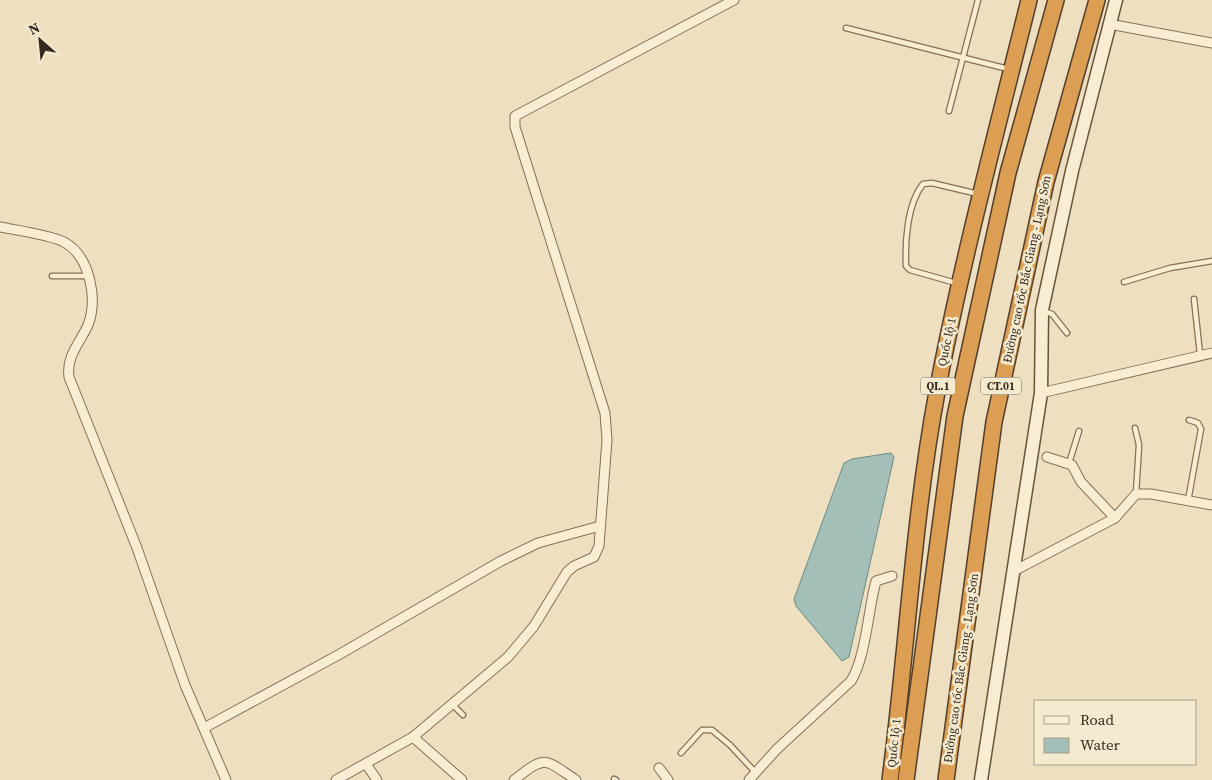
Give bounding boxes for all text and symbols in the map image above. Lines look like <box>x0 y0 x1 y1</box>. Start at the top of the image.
north arrow <box>15 15 65 65</box>
text: N <box>25 17 43 40</box>
street label: Đường cao tốc Bắc Giang - Lạng Sơn <box>999 174 1055 364</box>
street label: Quốc lộ 1 <box>934 316 960 368</box>
road number: QL.1 <box>920 378 956 394</box>
road number: CT.01 <box>981 378 1021 394</box>
street label: Đường cao tốc Bắc Giang - Lạng Sơn <box>940 572 982 764</box>
legend <box>1034 700 1197 765</box>
text: Road <box>1080 709 1114 730</box>
street label: Quốc lộ 1 <box>883 718 905 768</box>
text: Water <box>1080 734 1121 755</box>

